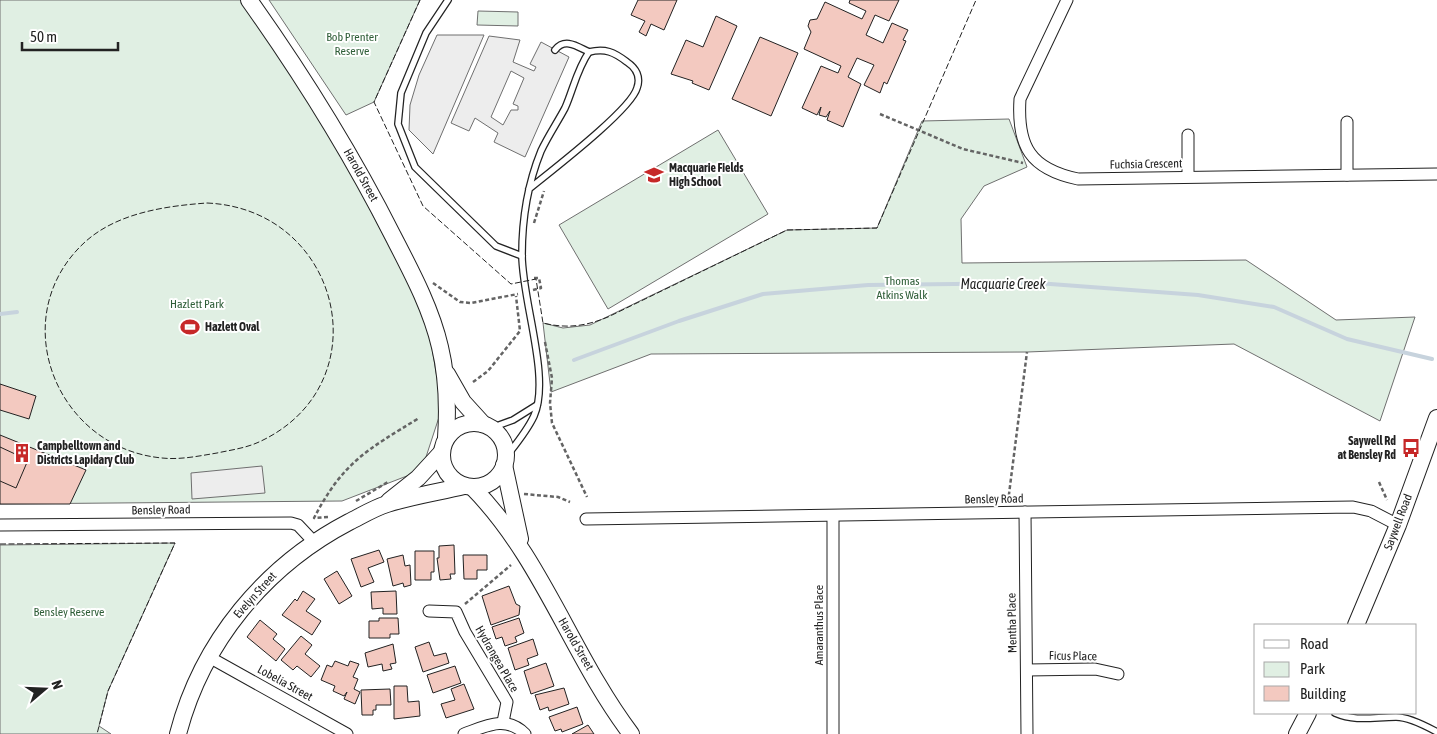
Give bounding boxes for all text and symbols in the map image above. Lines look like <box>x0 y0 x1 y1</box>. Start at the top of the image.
scale bar <box>22 20 119 52</box>
text: 50 m <box>30 28 57 45</box>
park label: Bob Prenter Reserve <box>326 30 378 58</box>
street label: Harold Street <box>341 146 382 204</box>
street label: Fuchsia Crescent <box>1109 156 1183 172</box>
place label: Macquarie Fields High School <box>669 161 744 189</box>
school or university icon: Macquarie Fields High School <box>643 164 665 186</box>
park label: Thomas Atkins Walk <box>876 274 928 302</box>
water label: Macquarie Creek <box>960 276 1046 292</box>
park label: Hazlett Park <box>170 297 225 311</box>
sports icon: Hazlett Oval <box>179 316 201 338</box>
place label: Hazlett Oval <box>205 320 260 334</box>
place label: Saywell Rd at Bensley Rd <box>1337 434 1396 462</box>
bus stop icon: Saywell Rd at Bensley Rd <box>1400 437 1422 459</box>
place label: Campbelltown and Districts Lapidary Club <box>37 439 135 467</box>
building icon: Campbelltown and Districts Lapidary Club <box>11 442 33 464</box>
street label: Bensley Road <box>964 491 1024 507</box>
street label: Saywell Road <box>1381 492 1415 552</box>
street label: Bensley Road <box>131 502 191 518</box>
street label: Evelyn Street <box>231 569 280 621</box>
street label: Amaranthus Place <box>812 585 826 665</box>
street label: Mentha Place <box>1004 593 1020 653</box>
park label: Bensley Reserve <box>33 605 105 619</box>
street label: Harold Street <box>555 615 597 673</box>
street label: Hydrangea Place <box>472 623 522 695</box>
legend <box>1254 624 1417 714</box>
text: Road <box>1300 635 1329 652</box>
street label: Ficus Place <box>1049 649 1097 663</box>
text: Park <box>1300 660 1325 677</box>
street label: Lobelia Street <box>255 662 316 704</box>
north arrow <box>20 664 70 714</box>
text: N <box>48 678 66 691</box>
text: Building <box>1300 685 1346 702</box>

